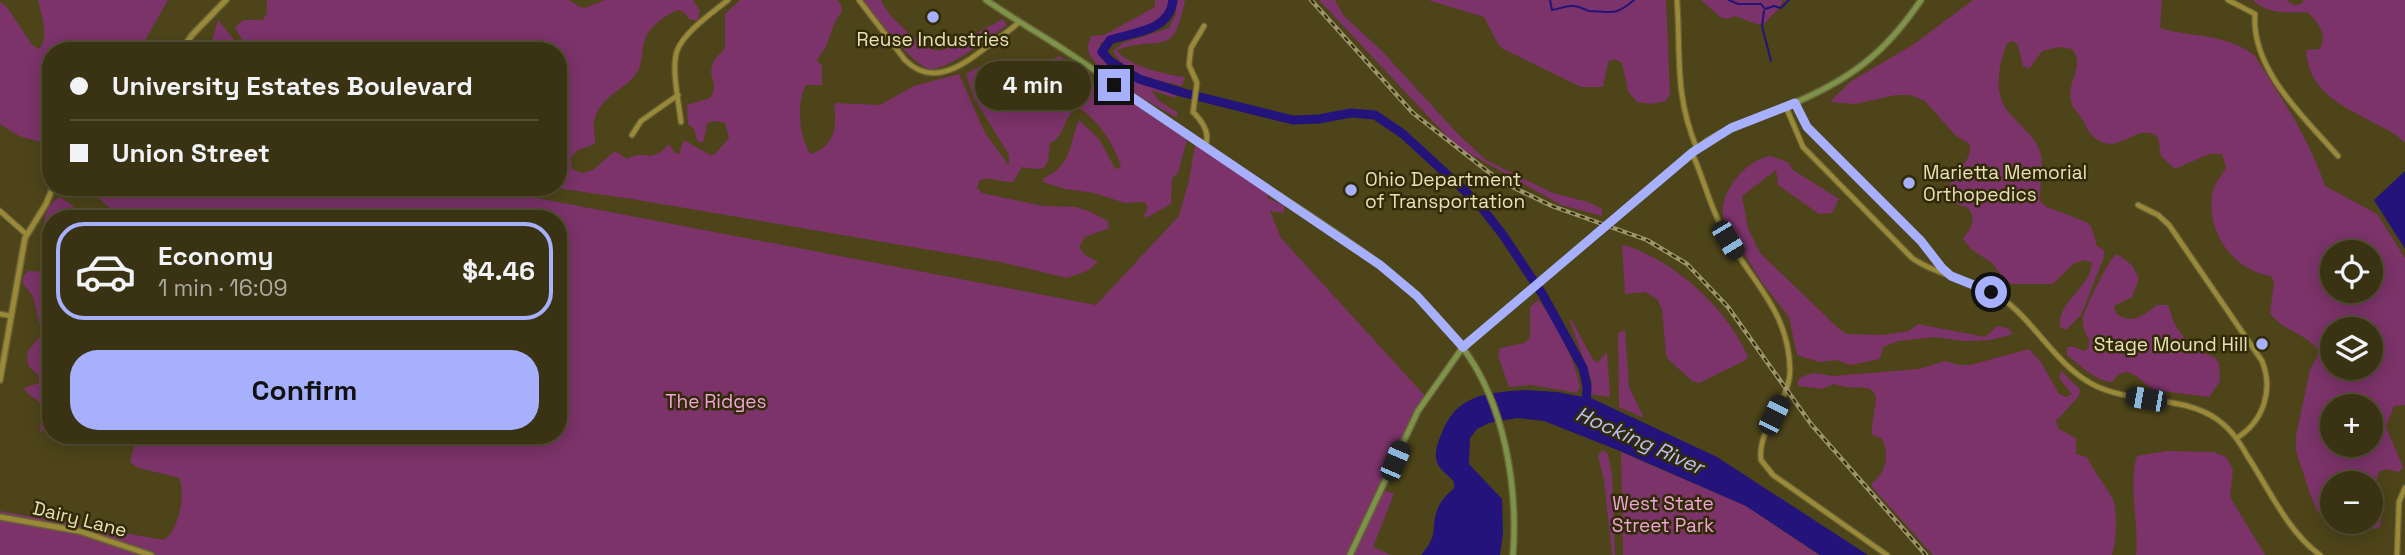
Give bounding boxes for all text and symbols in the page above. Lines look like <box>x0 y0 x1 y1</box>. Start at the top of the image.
marker: Reuse Industries <box>925 9 941 25</box>
place label: Reuse Industries <box>857 27 1009 52</box>
callout: 4 min <box>974 60 1090 110</box>
text: University Estates Boulevard <box>112 69 473 103</box>
route end <box>1098 69 1130 101</box>
text: 4 min <box>1003 70 1063 100</box>
text: Union Street <box>112 136 270 170</box>
place label: Marietta Memorial Orthopedics <box>1923 160 2087 207</box>
place label: Ohio Department of Transportation <box>1365 167 1525 214</box>
marker: Marietta Memorial Orthopedics <box>1901 175 1917 191</box>
marker: Ohio Department of Transportation <box>1343 182 1359 198</box>
car <box>1709 217 1748 263</box>
text: Economy <box>158 239 274 273</box>
icon: car <box>74 240 137 303</box>
map controls <box>2320 240 2383 534</box>
button: locate <box>2320 240 2383 303</box>
text: $4.46 <box>462 254 535 288</box>
text: 1 min · 16:09 <box>158 273 288 303</box>
route start <box>1975 276 2007 308</box>
button: layers <box>2320 317 2383 380</box>
place label: Stage Mound Hill <box>2094 332 2248 357</box>
marker: Stage Mound Hill <box>2254 336 2270 352</box>
button: Confirm <box>70 350 539 430</box>
car <box>2124 385 2169 413</box>
park label: The Ridges <box>665 389 767 414</box>
car <box>1756 392 1793 438</box>
button: + <box>2320 394 2383 457</box>
water label: Hocking River <box>1572 400 1710 481</box>
car <box>1378 438 1413 484</box>
button: − <box>2320 471 2383 534</box>
park label: West State Street Park <box>1612 491 1714 538</box>
street label: Dairy Lane <box>30 495 130 543</box>

